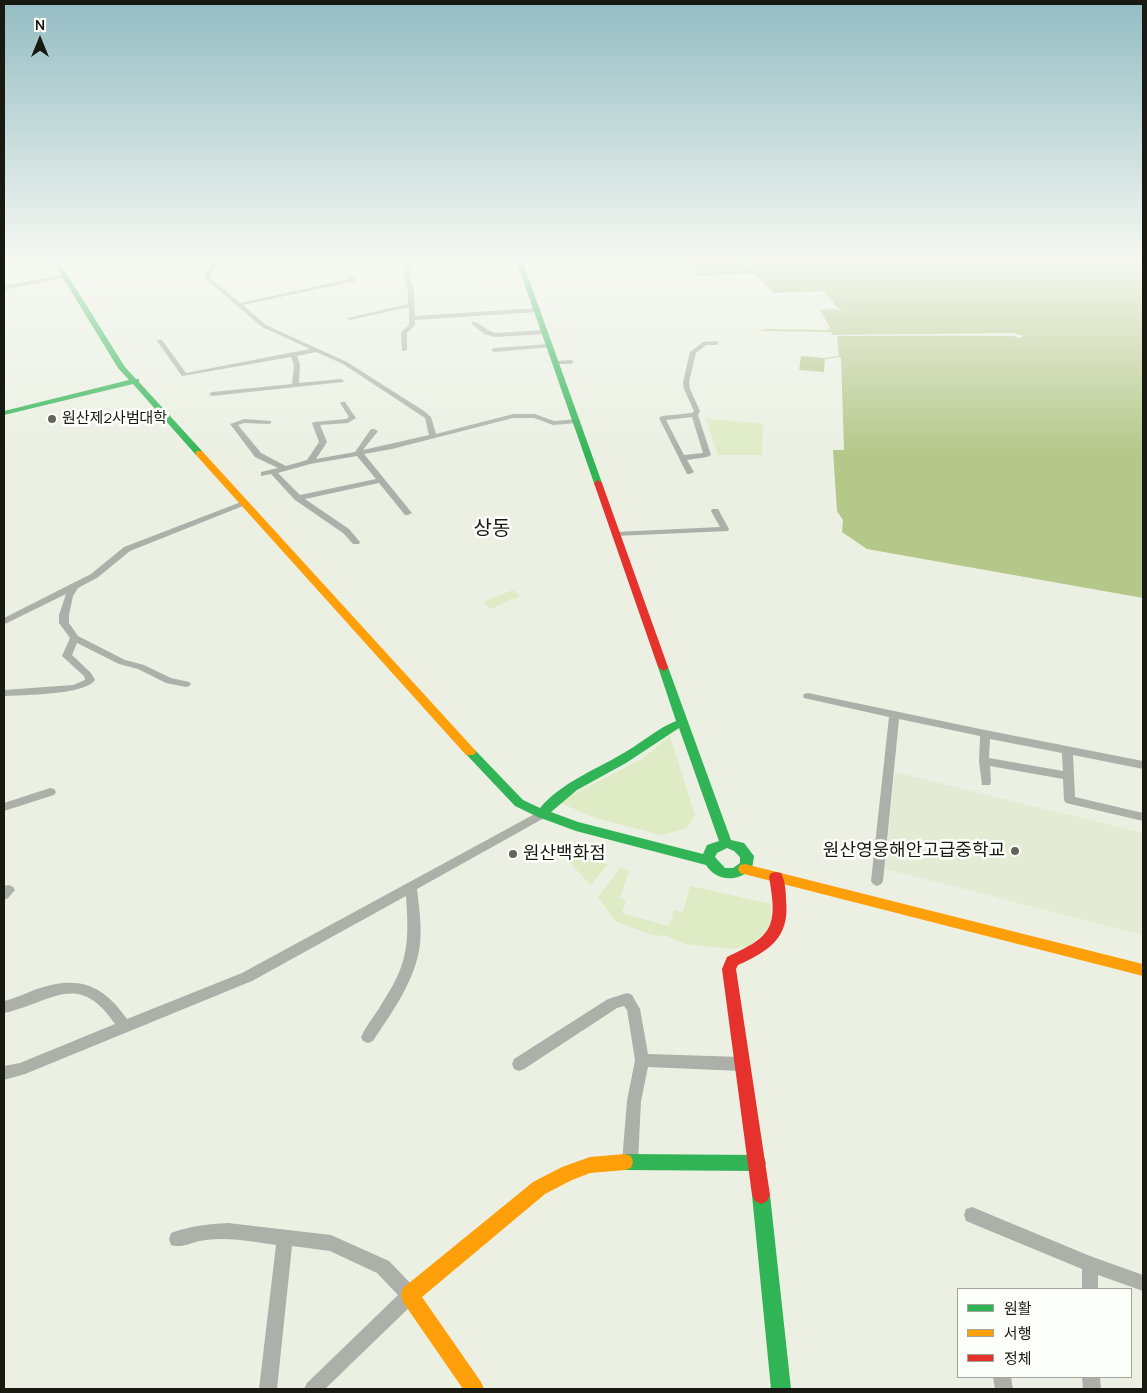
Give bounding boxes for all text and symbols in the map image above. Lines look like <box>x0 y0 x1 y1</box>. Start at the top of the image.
north arrow <box>15 15 65 65</box>
text: N <box>35 15 45 34</box>
place label: 원산제2사범대학 <box>62 410 167 428</box>
marker: 원산제2사범대학 <box>46 413 58 425</box>
district label: 상동 <box>474 517 510 541</box>
place label: 원산영웅해안고급중학교 <box>823 840 1005 862</box>
place label: 원산백화점 <box>523 843 606 865</box>
marker: 원산영웅해안고급중학교 <box>1009 845 1021 857</box>
marker: 원산백화점 <box>507 848 519 860</box>
legend <box>957 1288 1132 1378</box>
text: 원활 <box>1004 1298 1032 1319</box>
text: 서행 <box>1004 1323 1032 1344</box>
text: 정체 <box>1004 1348 1032 1369</box>

